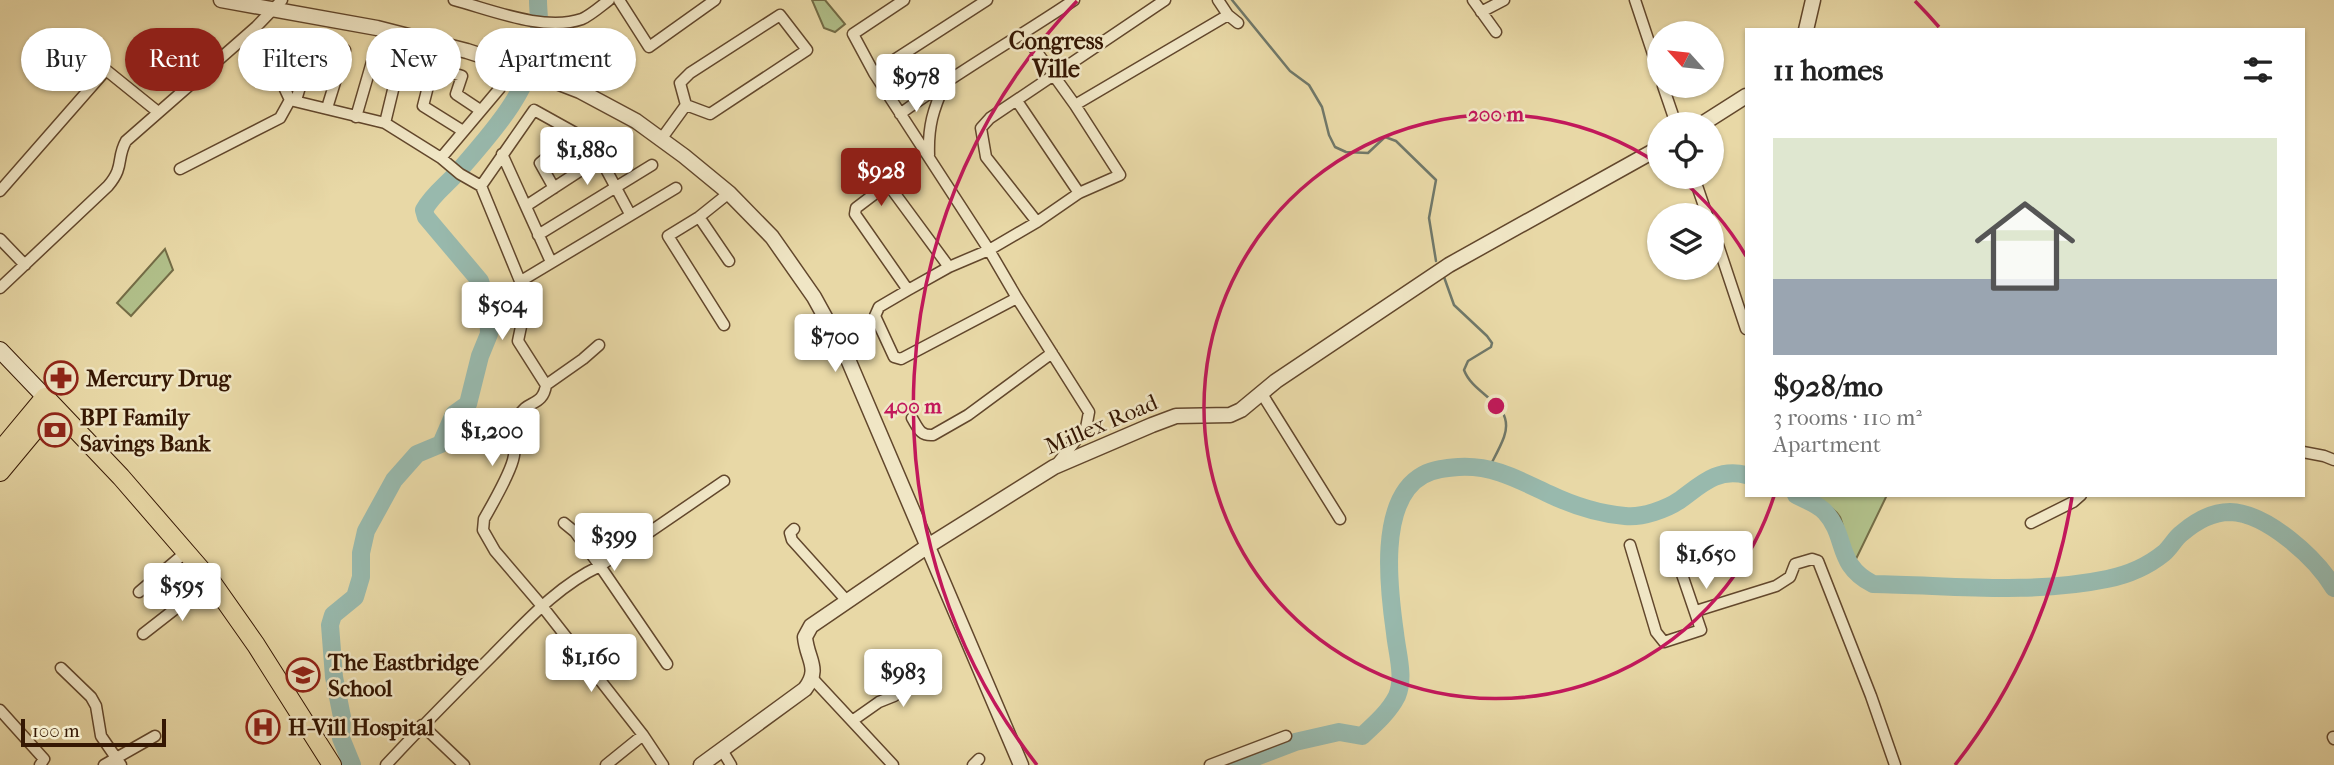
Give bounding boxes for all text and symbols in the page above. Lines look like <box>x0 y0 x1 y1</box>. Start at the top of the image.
north arrow <box>1647 21 1724 98</box>
map controls <box>1647 21 1724 280</box>
district label: Congress Ville <box>1009 27 1104 83</box>
chip: Buy <box>21 28 111 91</box>
chip: Rent <box>125 28 224 91</box>
chip: Filters <box>238 28 352 91</box>
chip: New <box>366 28 461 91</box>
chip: Apartment <box>475 28 636 91</box>
icon: filters <box>2239 51 2277 89</box>
text: 11 homes <box>1773 53 1883 88</box>
pin: $978 <box>875 54 957 114</box>
text: $978 <box>892 63 940 90</box>
text: 200 m <box>1468 102 1525 126</box>
button: locate <box>1647 112 1724 189</box>
pin: $1,880 <box>530 128 644 187</box>
text: $1,880 <box>556 136 618 163</box>
pin: $928 <box>840 148 922 208</box>
text: $928 <box>857 157 905 184</box>
icon: home <box>1962 183 2088 309</box>
button: layers <box>1647 203 1724 280</box>
pin: $504 <box>461 282 543 342</box>
text: $504 <box>478 291 526 318</box>
pin: $700 <box>794 314 876 374</box>
text: $700 <box>810 323 860 350</box>
pharmacy icon: Mercury Drug <box>42 359 80 397</box>
place label: Mercury Drug <box>86 365 231 392</box>
text: $928/mo <box>1773 369 1883 404</box>
street label: Millex Road <box>1041 388 1162 460</box>
text: 400 m <box>883 394 942 419</box>
centre of rings <box>1484 394 1508 418</box>
place label: BPI Family Savings Bank <box>80 404 211 457</box>
text: 3 rooms · 110 m² <box>1773 404 1922 431</box>
pin: $1,200 <box>435 408 549 468</box>
bank icon: BPI Family Savings Bank <box>36 411 74 449</box>
text: $1,200 <box>461 417 523 444</box>
text: Apartment <box>1773 431 1881 458</box>
pin: $399 <box>573 514 655 573</box>
text: $399 <box>591 522 637 549</box>
pin: $1,650 <box>1649 532 1763 591</box>
text: $1,650 <box>1676 540 1736 567</box>
pin: $595 <box>141 564 223 623</box>
text: $595 <box>160 572 204 599</box>
pin: $1,160 <box>534 634 648 694</box>
text: $1,160 <box>562 643 620 670</box>
place label: The Eastbridge School <box>327 649 480 702</box>
pin: $983 <box>862 650 944 709</box>
school or university icon: The Eastbridge School <box>284 656 322 694</box>
text: $983 <box>880 658 926 685</box>
hospital icon: H-Vill Hospital <box>244 708 282 746</box>
place label: H-Vill Hospital <box>288 714 434 741</box>
scale bar <box>21 716 166 748</box>
text: 100 m <box>32 720 80 742</box>

